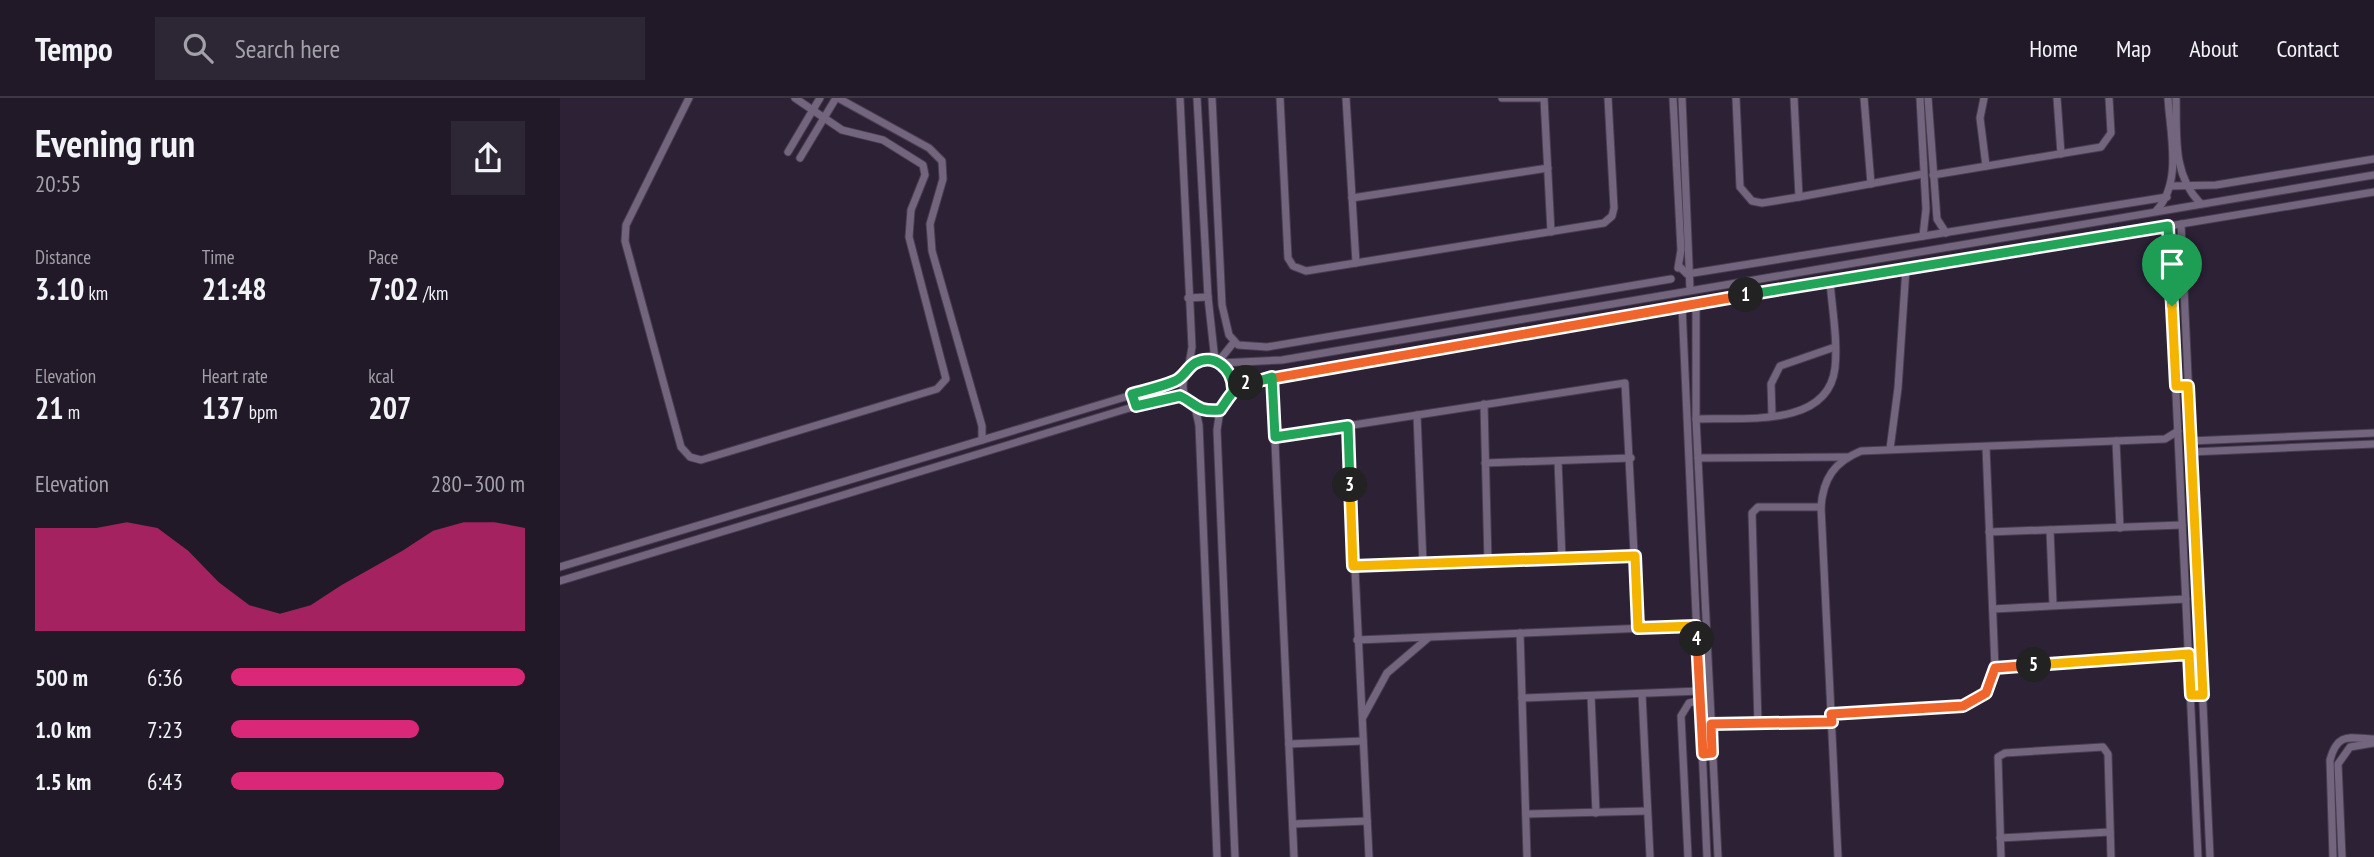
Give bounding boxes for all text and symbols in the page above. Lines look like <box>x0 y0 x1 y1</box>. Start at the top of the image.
search box <box>155 17 645 80</box>
text: Tempo <box>35 27 113 70</box>
icon: search <box>179 29 217 67</box>
text: Search here <box>235 32 340 65</box>
text: Home <box>2029 33 2078 64</box>
text: Map <box>2116 33 2151 64</box>
text: About <box>2189 33 2238 64</box>
text: Contact <box>2276 33 2339 64</box>
text: Evening run <box>35 118 195 167</box>
button: share <box>451 121 525 195</box>
text: 20:55 <box>35 169 81 198</box>
pin <box>2142 234 2202 306</box>
text: Distance <box>35 245 91 269</box>
text: Time <box>202 245 235 269</box>
text: Pace <box>368 245 398 269</box>
icon: arrive <box>2153 245 2191 283</box>
text: 3.10 <box>35 269 84 308</box>
text: 21:48 <box>202 269 267 308</box>
text: 7:02 <box>368 269 419 308</box>
pin: 1 <box>1728 278 1764 312</box>
text: km <box>84 281 108 305</box>
text: /km <box>419 281 448 305</box>
text: 1 <box>1741 282 1750 306</box>
text: Elevation <box>35 364 96 388</box>
text: Heart rate <box>202 364 268 388</box>
text: kcal <box>368 364 394 388</box>
pin: 2 <box>1228 366 1264 400</box>
text: 2 <box>1241 370 1250 394</box>
text: 21 <box>35 388 64 427</box>
text: 137 <box>202 388 245 427</box>
text: 207 <box>368 388 411 427</box>
text: m <box>64 400 80 424</box>
text: bpm <box>245 400 278 424</box>
pin: 3 <box>1332 468 1368 502</box>
text: Elevation <box>35 469 109 498</box>
text: 280–300 m <box>431 469 525 498</box>
text: 3 <box>1345 472 1354 496</box>
pin: 4 <box>1680 622 1714 656</box>
text: 4 <box>1692 626 1701 650</box>
pin: 5 <box>2016 648 2052 682</box>
text: 5 <box>2029 652 2038 676</box>
text: 500 m <box>35 663 88 692</box>
text: 6:36 <box>147 663 183 692</box>
text: 1.0 km <box>35 715 91 744</box>
text: 7:23 <box>147 715 183 744</box>
text: 1.5 km <box>35 767 91 796</box>
text: 6:43 <box>147 767 183 796</box>

